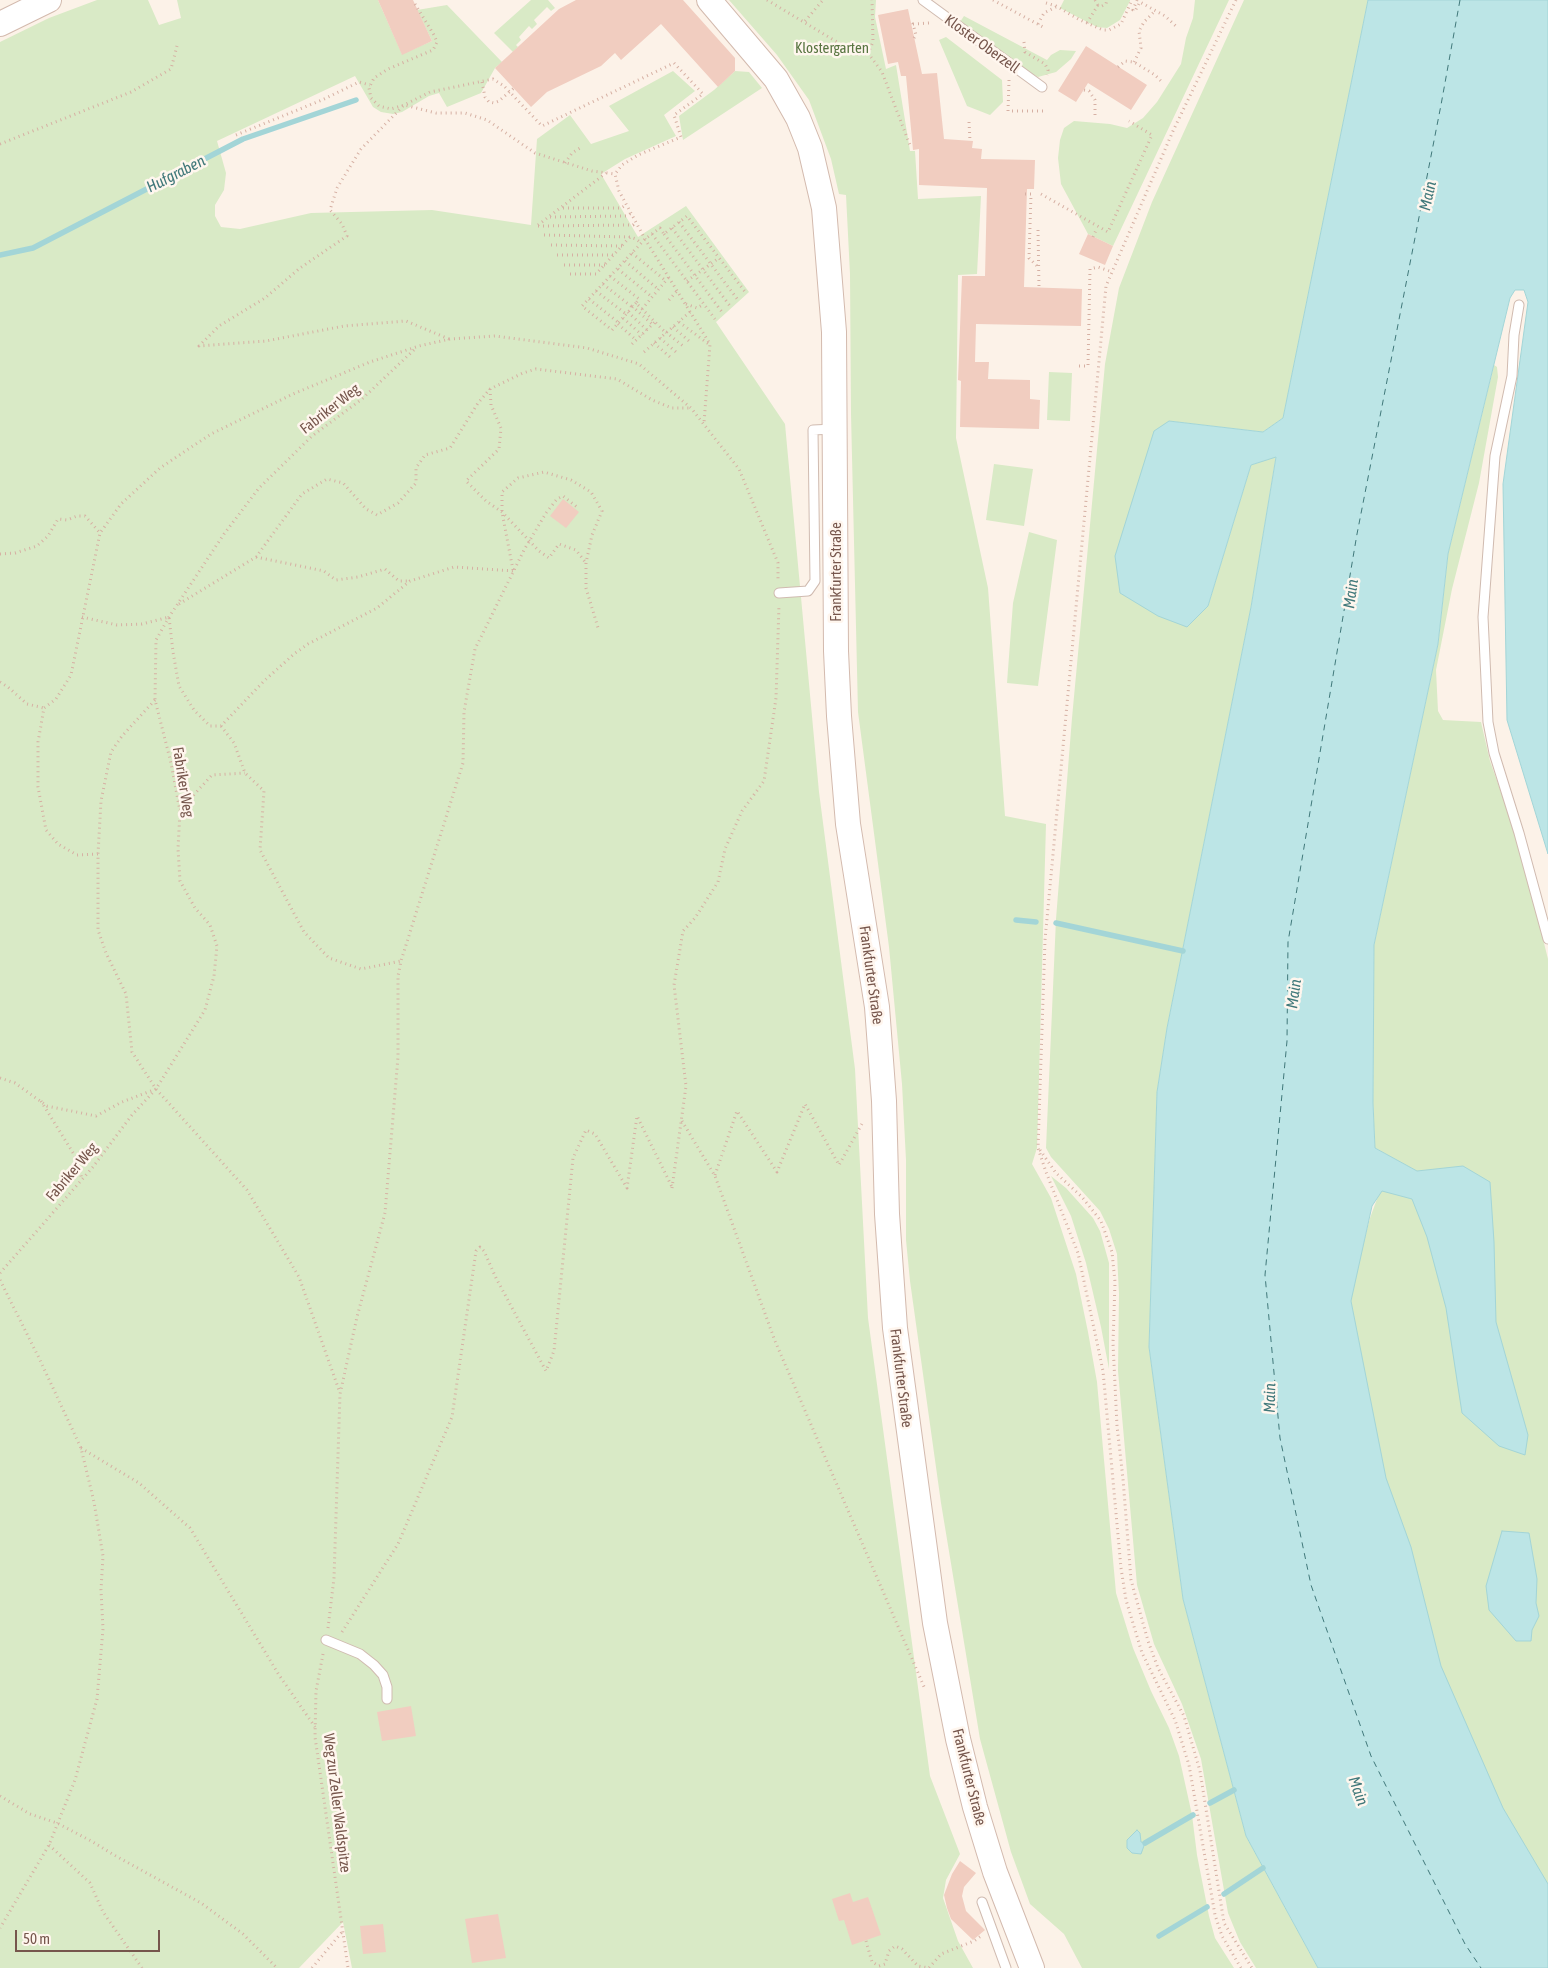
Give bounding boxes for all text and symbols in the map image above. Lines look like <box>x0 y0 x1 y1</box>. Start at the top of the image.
street label: Kloster Oberzell <box>941 11 1023 77</box>
park label: Klostergarten <box>795 39 869 57</box>
water label: Hufgraben <box>143 151 209 197</box>
water label: Main <box>1416 180 1440 212</box>
street label: Fabriker Weg <box>296 380 364 438</box>
street label: Frankfurter Straße <box>827 522 845 622</box>
water label: Main <box>1339 578 1363 610</box>
street label: Fabriker Weg <box>169 746 197 818</box>
street label: Frankfurter Straße <box>855 925 887 1025</box>
water label: Main <box>1282 978 1306 1010</box>
street label: Fabriker Weg <box>42 1139 102 1205</box>
street label: Frankfurter Straße <box>886 1328 916 1428</box>
water label: Main <box>1260 1383 1280 1413</box>
street label: Frankfurter Straße <box>948 1727 990 1827</box>
street label: Weg zur Zeller Waldspitze <box>320 1732 354 1874</box>
water label: Main <box>1344 1774 1372 1808</box>
scale bar <box>18 1920 162 1952</box>
text: 50 m <box>23 1930 50 1947</box>

